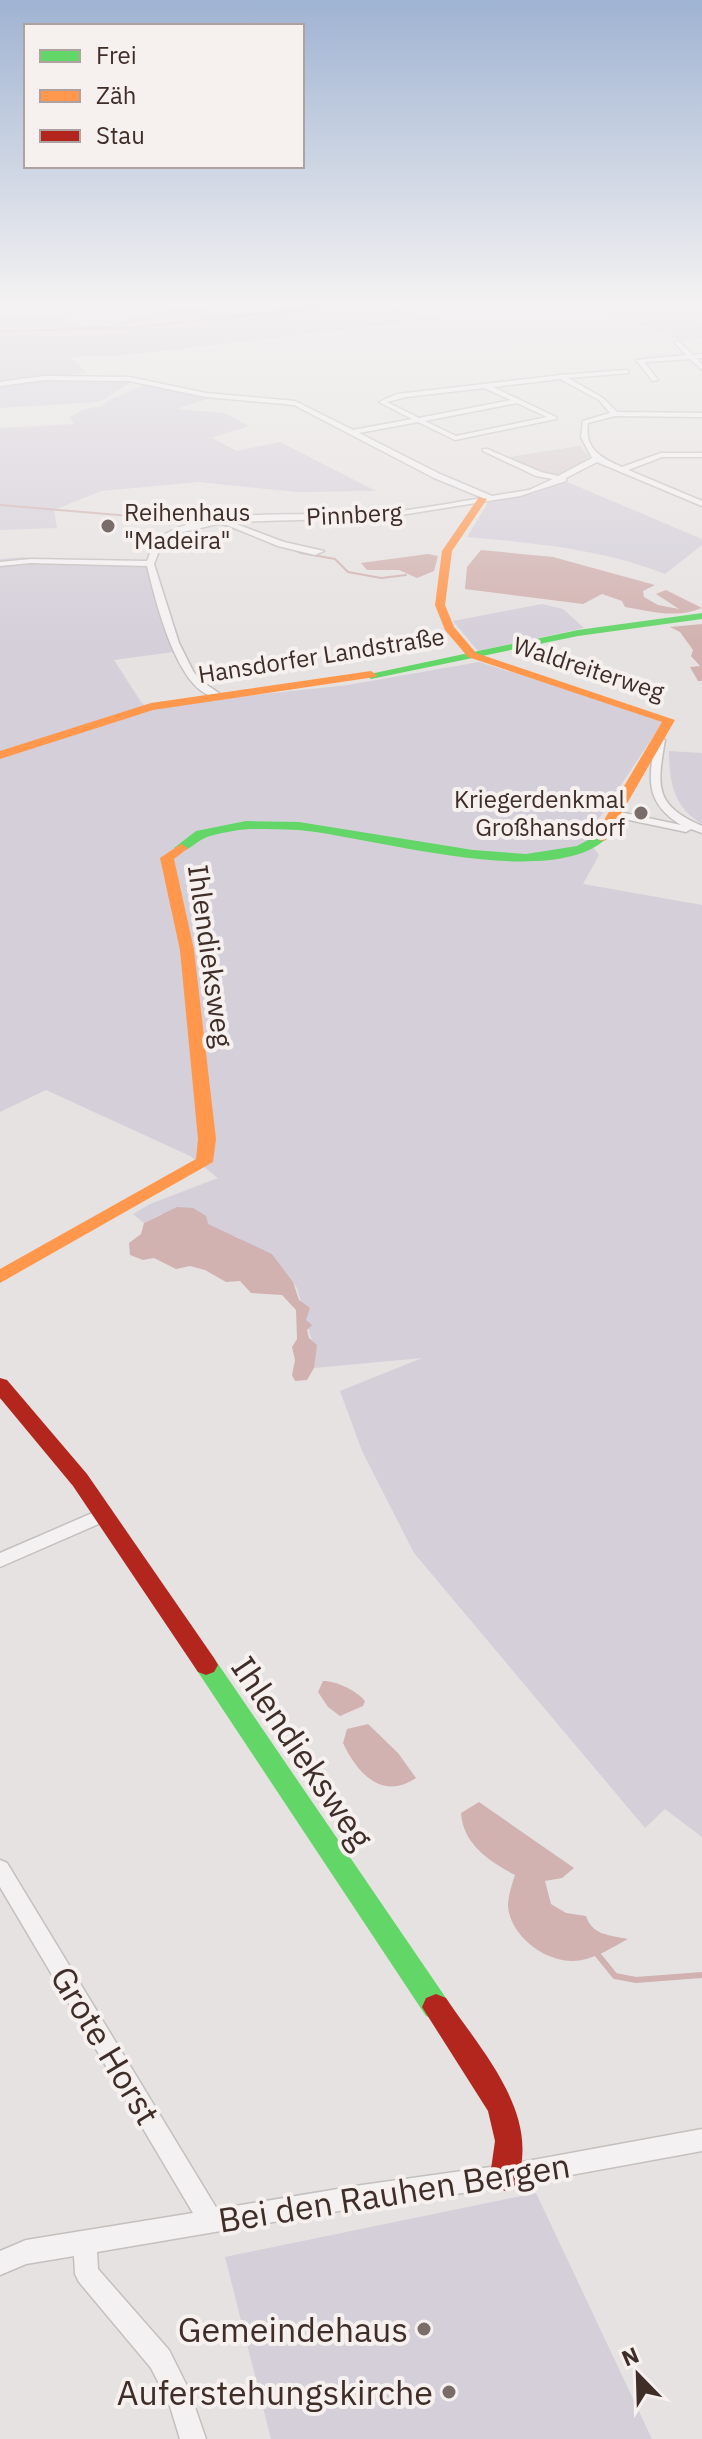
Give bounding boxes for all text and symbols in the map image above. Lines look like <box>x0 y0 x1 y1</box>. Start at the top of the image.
legend <box>24 24 304 168</box>
text: Frei <box>96 39 137 71</box>
text: Zäh <box>96 79 136 111</box>
text: Stau <box>96 119 145 151</box>
street label: Pinnberg <box>305 495 403 532</box>
place label: Reihenhaus "Madeira" <box>124 496 250 556</box>
marker: Reihenhaus "Madeira" <box>99 517 117 535</box>
street label: Hansdorfer Landstraße <box>195 620 447 690</box>
street label: Waldreiterweg <box>509 629 669 708</box>
place label: Kriegerdenkmal Großhansdorf <box>454 783 625 843</box>
marker: Kriegerdenkmal Großhansdorf <box>632 804 650 822</box>
street label: Ihlendieksweg <box>180 862 242 1050</box>
street label: Ihlendieksweg <box>222 1647 384 1857</box>
street label: Grote Horst <box>41 1958 171 2132</box>
street label: Bei den Rauhen Bergen <box>215 2142 573 2242</box>
place label: Gemeindehaus <box>178 2307 408 2351</box>
marker: Gemeindehaus <box>415 2320 433 2338</box>
north arrow <box>598 2335 678 2415</box>
text: N <box>617 2340 643 2373</box>
place label: Auferstehungskirche <box>117 2370 433 2414</box>
marker: Auferstehungskirche <box>440 2383 458 2401</box>

